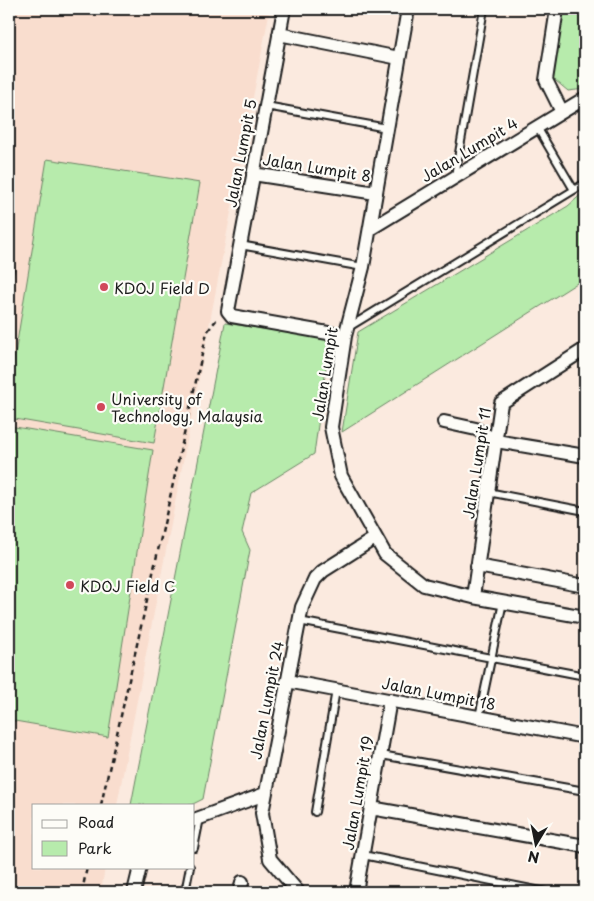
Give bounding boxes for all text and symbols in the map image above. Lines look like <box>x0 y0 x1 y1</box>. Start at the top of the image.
street label: Jalan Lumpit 5 <box>218 97 262 209</box>
street label: Jalan Lumpit 4 <box>416 111 522 187</box>
street label: Jalan Lumpit 8 <box>261 147 373 187</box>
place label: KDOJ Field D <box>114 276 210 299</box>
marker: KDOJ Field D <box>98 281 110 293</box>
street label: Jalan Lumpit <box>305 325 343 423</box>
place label: University of Technology, Malaysia <box>111 387 262 427</box>
marker: University of Technology, Malaysia <box>95 401 107 413</box>
street label: Jalan Lumpit 11 <box>456 406 496 520</box>
place label: KDOJ Field C <box>80 574 176 597</box>
marker: KDOJ Field C <box>64 579 76 591</box>
street label: Jalan Lumpit 24 <box>243 639 289 761</box>
street label: Jalan Lumpit 18 <box>380 671 498 715</box>
street label: Jalan Lumpit 19 <box>336 734 378 852</box>
legend <box>32 804 195 868</box>
text: Road <box>78 810 114 833</box>
north arrow <box>512 818 562 868</box>
text: Park <box>78 836 112 859</box>
text: N <box>526 846 541 869</box>

